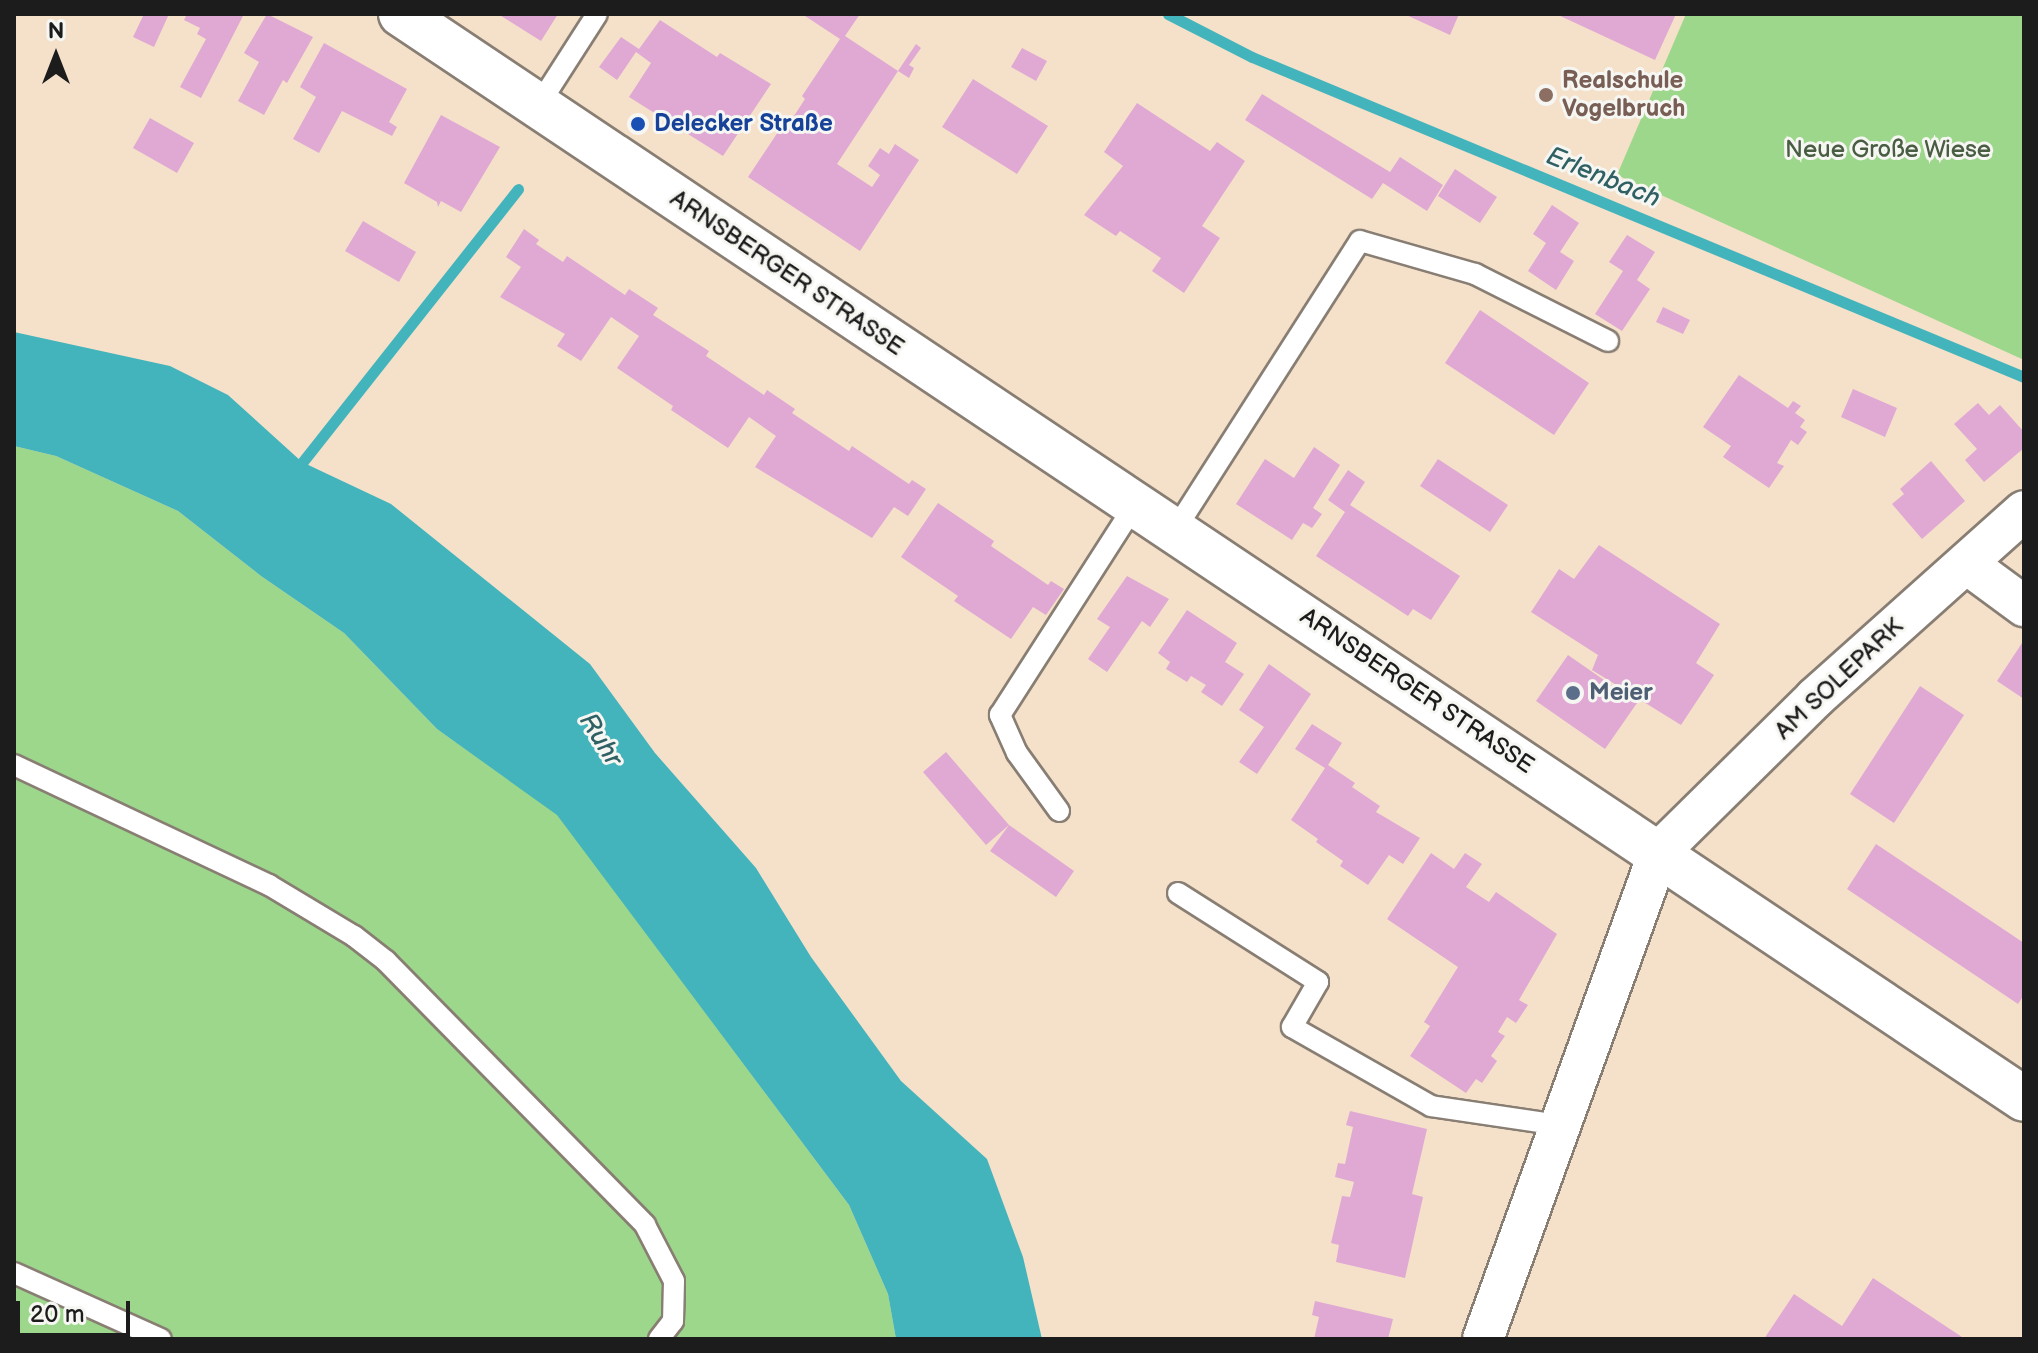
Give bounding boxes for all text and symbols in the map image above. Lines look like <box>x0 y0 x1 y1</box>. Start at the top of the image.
north arrow <box>16 16 96 96</box>
text: N <box>48 18 64 45</box>
place label: Realschule Vogelbruch <box>1562 67 1685 123</box>
marker: Realschule Vogelbruch <box>1537 86 1555 104</box>
place label: Delecker Straße <box>654 110 833 138</box>
marker: Delecker Straße <box>629 115 647 133</box>
park label: Neue Große Wiese <box>1785 136 1991 164</box>
water label: Erlenbach <box>1542 141 1664 215</box>
street label: ARNSBERGER STRASSE <box>665 184 909 362</box>
street label: ARNSBERGER STRASSE <box>1295 602 1539 780</box>
street label: AM SOLEPARK <box>1769 612 1909 746</box>
place label: Meier <box>1589 679 1653 707</box>
marker: Meier <box>1564 684 1582 702</box>
water label: Ruhr <box>572 708 628 772</box>
scale bar <box>20 1285 134 1335</box>
text: 20 m <box>30 1300 85 1329</box>

